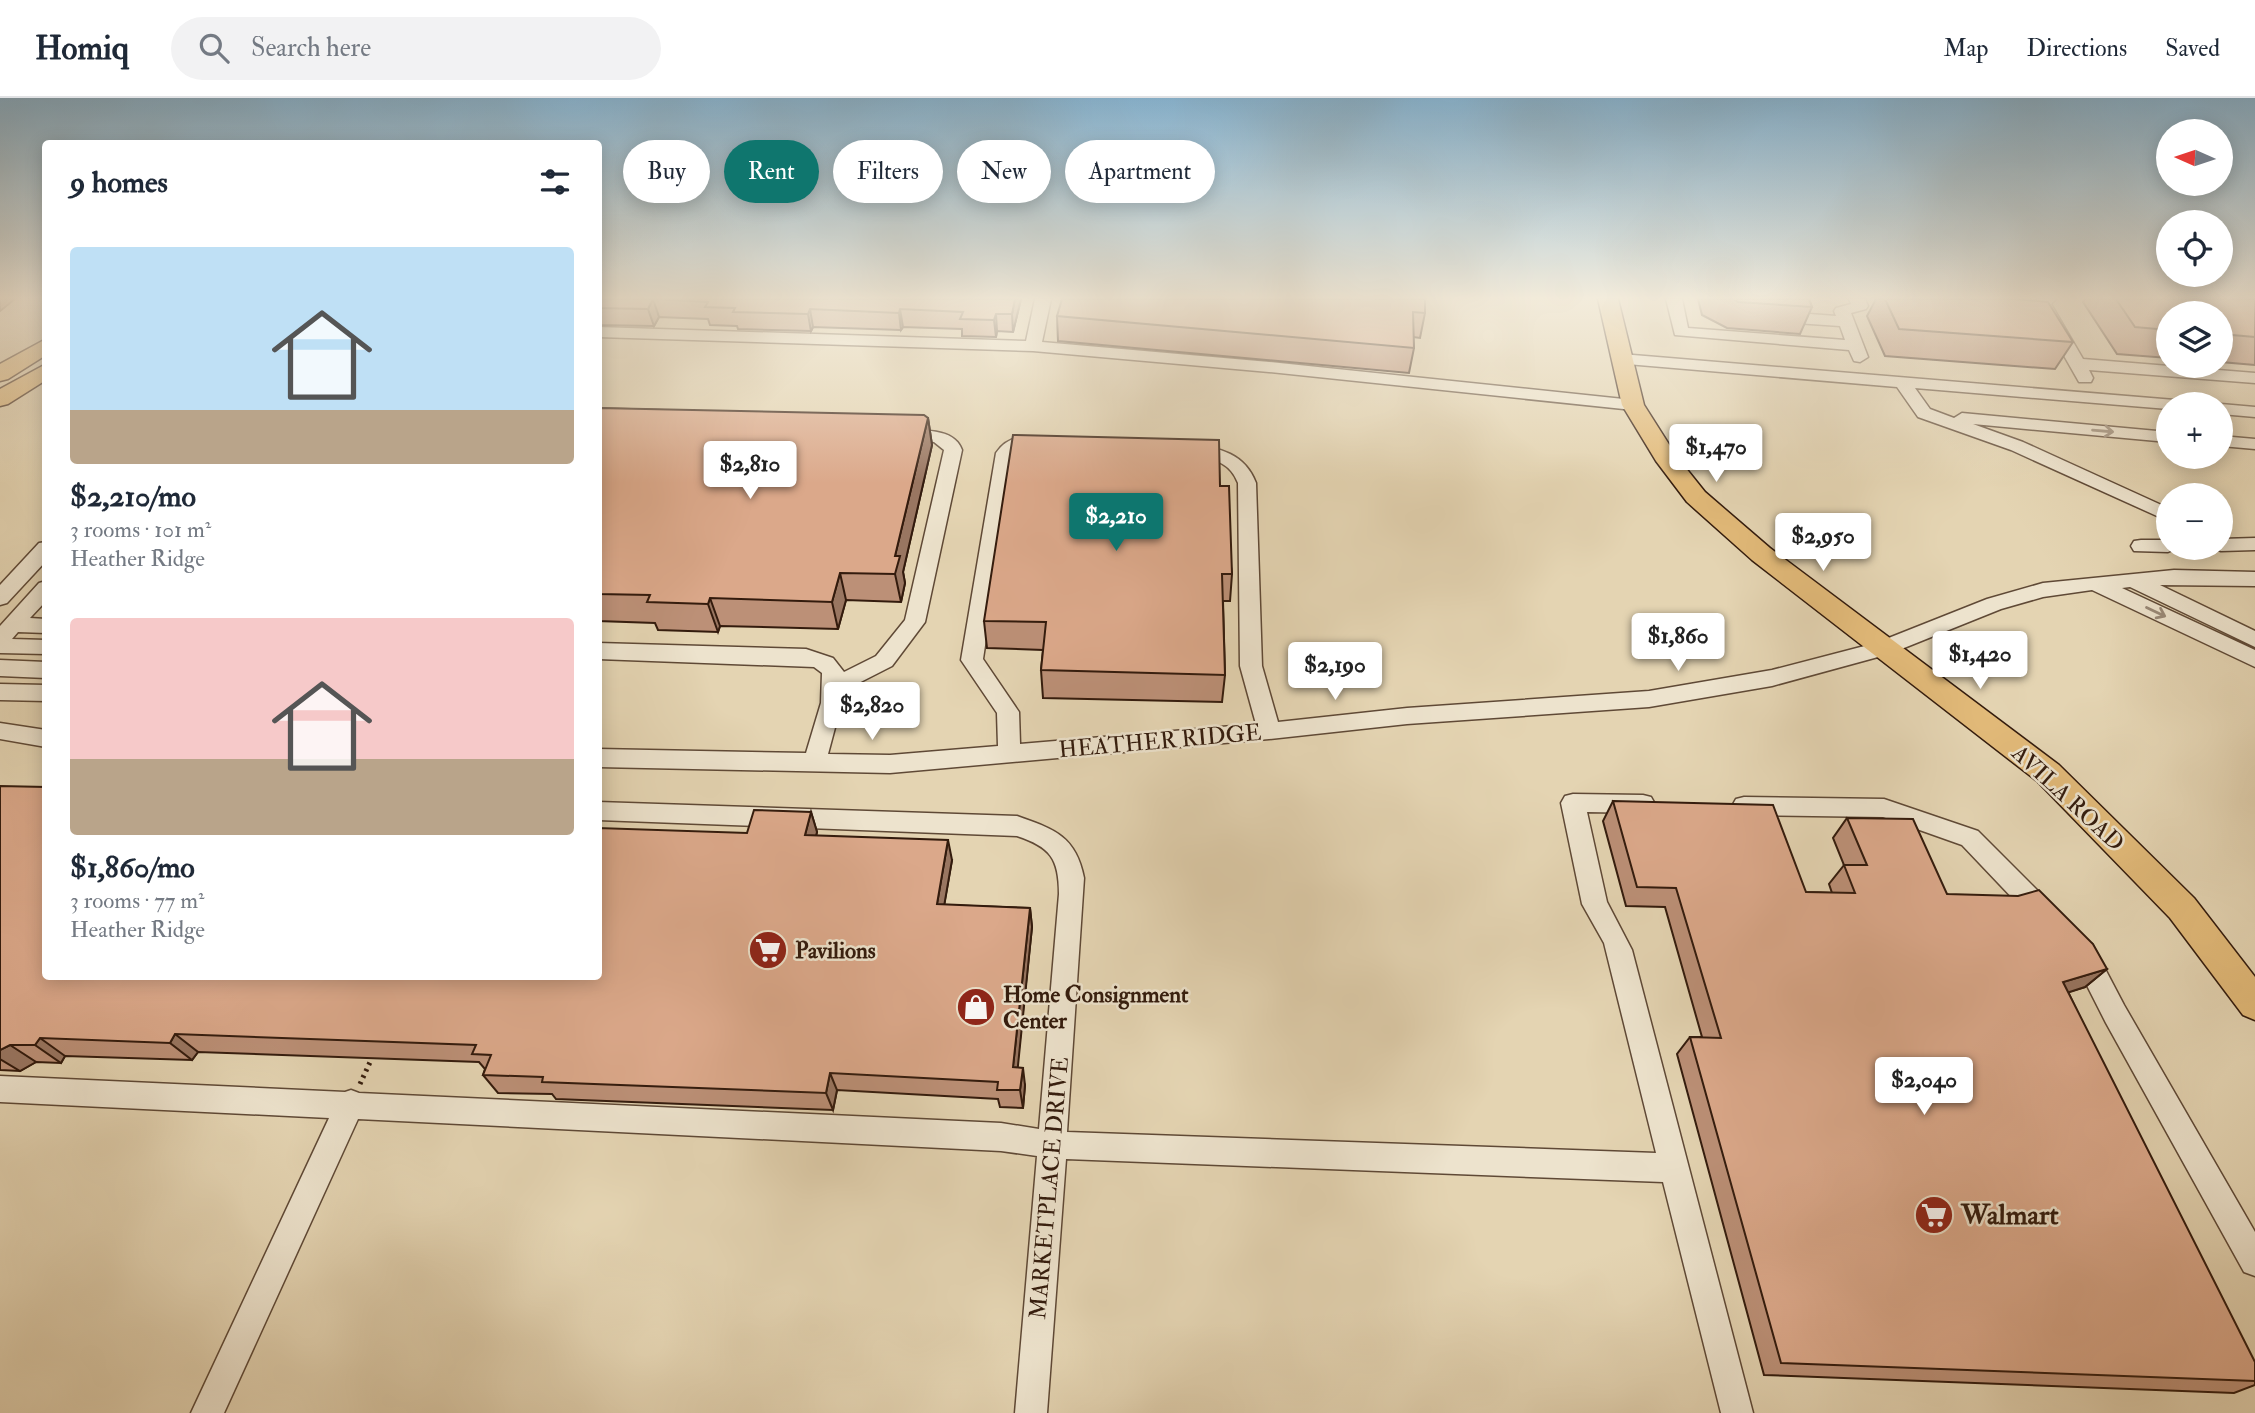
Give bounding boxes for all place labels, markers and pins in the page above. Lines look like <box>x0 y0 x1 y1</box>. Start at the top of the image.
pin: $1,470 <box>1659 424 1773 484</box>
pin: $2,810 <box>693 442 807 501</box>
pin: $2,210 <box>1059 494 1173 553</box>
pin: $2,950 <box>1766 514 1880 573</box>
pin: $1,860 <box>1621 614 1735 673</box>
pin: $1,420 <box>1923 632 2037 691</box>
pin: $2,190 <box>1278 642 1392 702</box>
pin: $2,820 <box>815 682 929 742</box>
supermarket icon: Pavilions <box>747 929 789 971</box>
place label: Pavilions <box>795 936 876 965</box>
place label: Home Consignment Center <box>1003 980 1189 1035</box>
shop icon: Home Consignment Center <box>955 986 997 1028</box>
pin: $2,040 <box>1867 1058 1981 1117</box>
supermarket icon: Walmart <box>1913 1194 1955 1236</box>
place label: Walmart <box>1960 1198 2058 1233</box>

